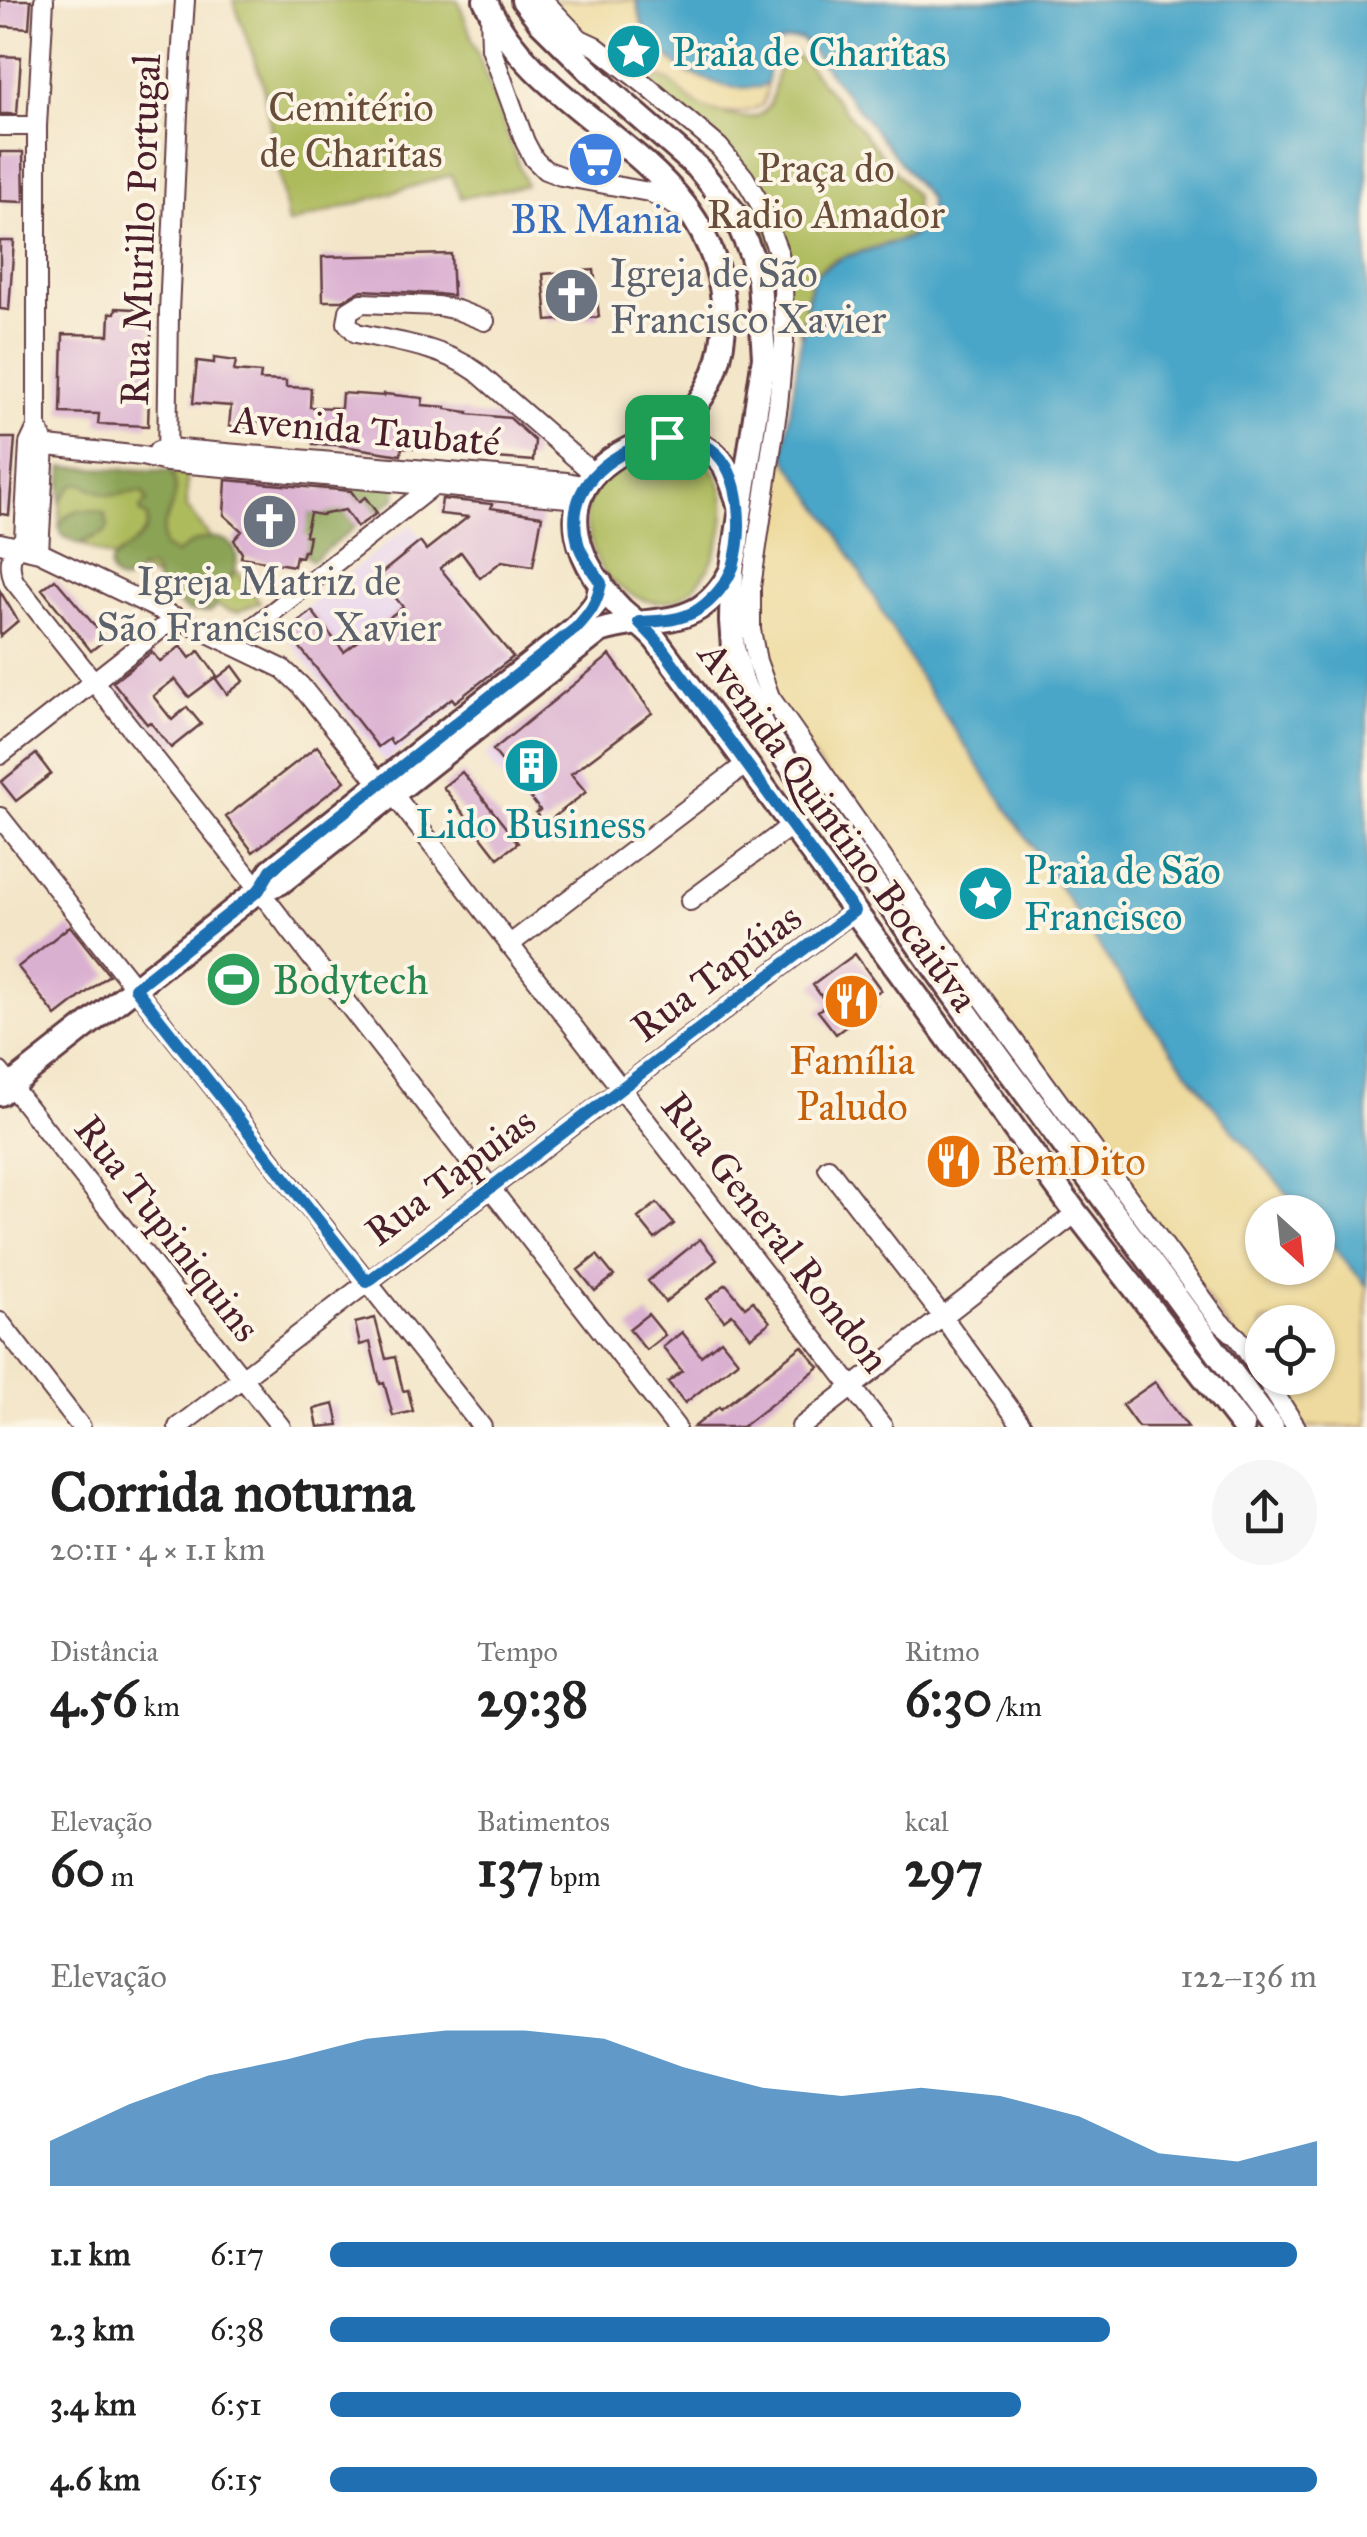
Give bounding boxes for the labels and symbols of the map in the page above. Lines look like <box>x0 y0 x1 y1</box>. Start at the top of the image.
place icon: Praia de Charitas <box>603 22 663 82</box>
place label: Praia de Charitas <box>672 28 946 77</box>
street label: Rua Murillo Portugal <box>110 53 171 407</box>
park label: Cemitério de Charitas <box>259 83 443 178</box>
supermarket icon: BR Mania <box>566 130 626 190</box>
park label: Praça do Radio Amador <box>707 144 945 239</box>
place label: BR Mania <box>511 195 681 244</box>
place label: Igreja de São Francisco Xavier <box>610 249 886 344</box>
church icon: Igreja de São Francisco Xavier <box>541 266 601 326</box>
street label: Avenida Taubaté <box>228 394 502 467</box>
pin <box>625 395 710 480</box>
church icon: Igreja Matriz de São Francisco Xavier <box>239 492 299 552</box>
place label: Igreja Matriz de São Francisco Xavier <box>96 557 442 652</box>
street label: Avenida Quintino Bocaiúva <box>687 630 989 1021</box>
building icon: Lido Business <box>501 735 561 795</box>
place label: Lido Business <box>416 800 646 849</box>
place label: Praia de São Francisco <box>1024 846 1221 941</box>
place icon: Praia de São Francisco <box>955 863 1015 923</box>
street label: Rua Tapúias <box>622 893 811 1052</box>
sports icon: Bodytech <box>204 950 264 1010</box>
place label: Bodytech <box>273 956 428 1005</box>
restaurant icon: Família Paludo <box>822 971 882 1031</box>
place label: Família Paludo <box>789 1036 915 1131</box>
street label: Rua General Rondon <box>651 1082 900 1382</box>
street label: Rua Tapuias <box>356 1097 545 1256</box>
street label: Rua Tupiniquins <box>64 1105 271 1351</box>
restaurant icon: BemDito <box>923 1131 983 1191</box>
place label: BemDito <box>992 1137 1146 1186</box>
north arrow <box>1245 1195 1335 1285</box>

